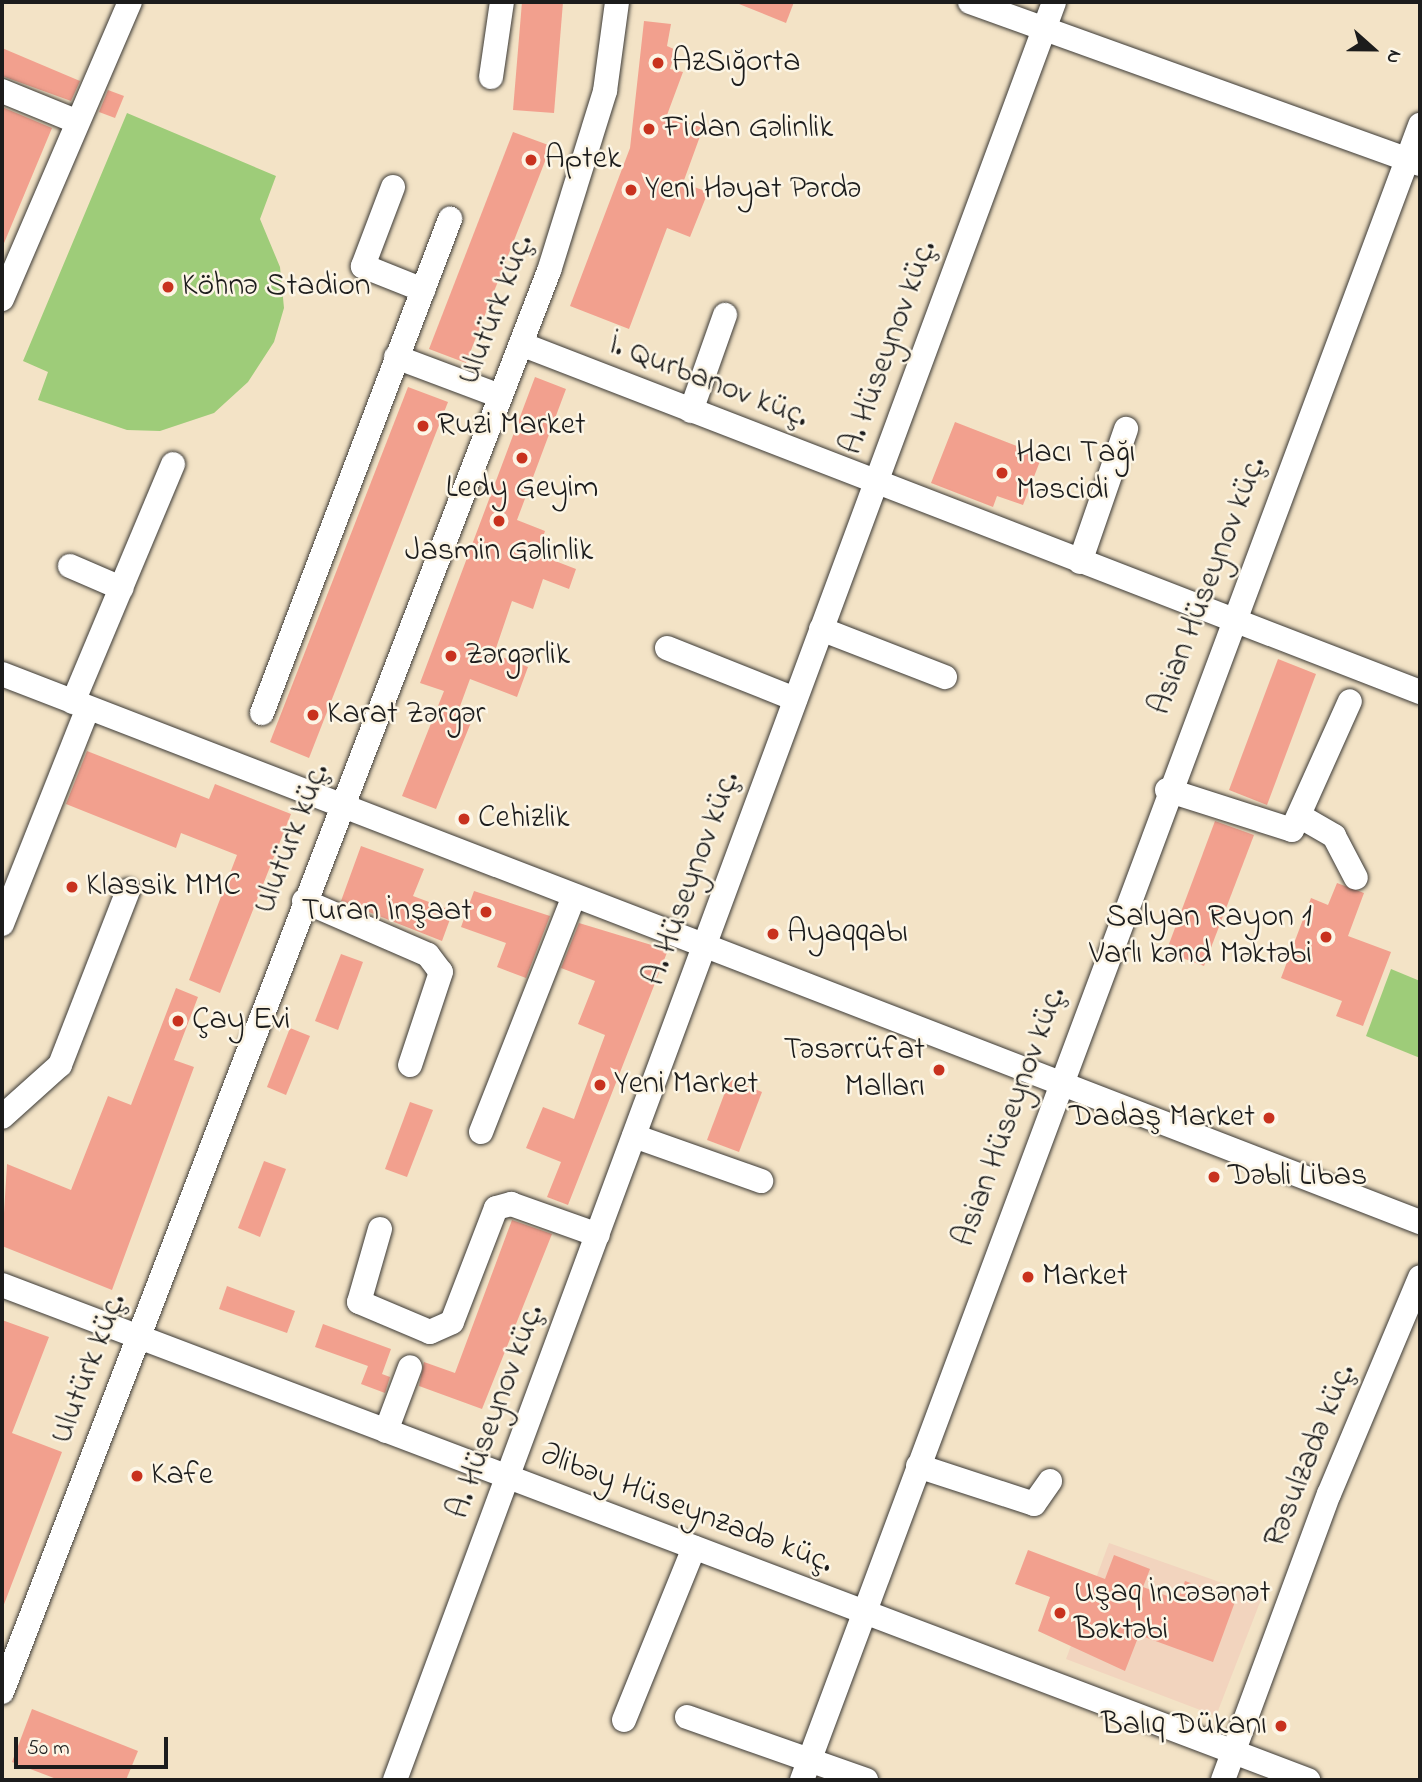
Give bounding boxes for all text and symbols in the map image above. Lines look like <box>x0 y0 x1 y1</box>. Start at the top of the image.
north arrow <box>1338 14 1408 84</box>
place label: AzSığorta <box>672 44 800 82</box>
text: N <box>1378 46 1408 68</box>
marker: AzSığorta <box>650 55 666 71</box>
place label: Fidan Gəlinlik <box>663 110 833 148</box>
marker: Fidan Gəlinlik <box>641 121 657 137</box>
place label: Aptek <box>545 141 621 179</box>
marker: Aptek <box>523 152 539 168</box>
place label: Yeni Həyat Pərdə <box>645 171 861 209</box>
marker: Yeni Həyat Pərdə <box>623 182 639 198</box>
street label: Ulutürk küç. <box>451 230 543 390</box>
street label: A. Hüseynov küç. <box>833 236 947 460</box>
place label: Köhnə Stadion <box>182 268 371 306</box>
marker: Köhnə Stadion <box>160 279 176 295</box>
street label: İ. Qurbanov küç. <box>603 326 813 438</box>
place label: Ruzi Market <box>437 407 586 445</box>
marker: Ruzi Market <box>415 418 431 434</box>
place label: Hacı Tağı Məscidi <box>1016 436 1136 511</box>
marker: Ledy Geyim <box>514 450 530 466</box>
street label: Asian Hüseynov küç. <box>1142 451 1276 721</box>
marker: Hacı Tağı Məscidi <box>994 465 1010 481</box>
place label: Ledy Geyim <box>446 470 598 508</box>
marker: Jasmin Gəlinlik <box>491 513 507 529</box>
place label: Jasmin Gəlinlik <box>405 533 593 571</box>
place label: Zərgərlik <box>465 637 570 675</box>
marker: Zərgərlik <box>443 648 459 664</box>
place label: Karat Zərgər <box>327 696 485 734</box>
marker: Karat Zərgər <box>305 707 321 723</box>
street label: Ulutürk küç. <box>247 759 339 919</box>
street label: A. Hüseynov küç. <box>636 767 750 991</box>
place label: Cehizlik <box>478 800 569 838</box>
marker: Cehizlik <box>456 811 472 827</box>
place label: Klassik MMC <box>86 868 241 906</box>
marker: Klassik MMC <box>64 879 80 895</box>
place label: Turan İnşaat <box>302 893 472 931</box>
place label: Salyan Rayon 1 Varlı kənd Məktəbi <box>1089 900 1312 975</box>
marker: Turan İnşaat <box>478 904 494 920</box>
place label: Ayaqqabı <box>787 915 908 953</box>
marker: Ayaqqabı <box>765 926 781 942</box>
marker: Salyan Rayon 1 Varlı kənd Məktəbi <box>1318 929 1334 945</box>
street label: Asian Hüseynov küç. <box>946 982 1076 1252</box>
place label: Çay Evi <box>192 1002 290 1040</box>
marker: Çay Evi <box>170 1013 186 1029</box>
place label: Təsərrüfat Malları <box>783 1033 925 1108</box>
marker: Təsərrüfat Malları <box>931 1062 947 1078</box>
place label: Yeni Market <box>614 1066 758 1104</box>
marker: Yeni Market <box>592 1077 608 1093</box>
place label: Dadaş Market <box>1069 1099 1255 1137</box>
marker: Dadaş Market <box>1261 1110 1277 1126</box>
place label: Dəbli Libas <box>1228 1158 1367 1196</box>
marker: Dəbli Libas <box>1206 1169 1222 1185</box>
place label: Market <box>1042 1258 1128 1296</box>
marker: Market <box>1020 1269 1036 1285</box>
street label: Ulutürk küç. <box>44 1289 136 1449</box>
street label: A. Hüseynov küç. <box>440 1300 554 1524</box>
street label: Rəsulzadə küç. <box>1257 1359 1365 1553</box>
street label: Əlibəy Hüseynzadə küç. <box>534 1436 838 1584</box>
place label: Kafe <box>151 1457 213 1495</box>
marker: Kafe <box>129 1468 145 1484</box>
place label: Uşaq İncəsənət Bəktəbi <box>1074 1576 1270 1651</box>
marker: Uşaq İncəsənət Bəktəbi <box>1052 1605 1068 1621</box>
place label: Balıq Dükanı <box>1101 1707 1267 1745</box>
marker: Balıq Dükanı <box>1273 1718 1289 1734</box>
scale bar <box>18 1722 172 1766</box>
text: 50 m <box>27 1734 70 1764</box>

